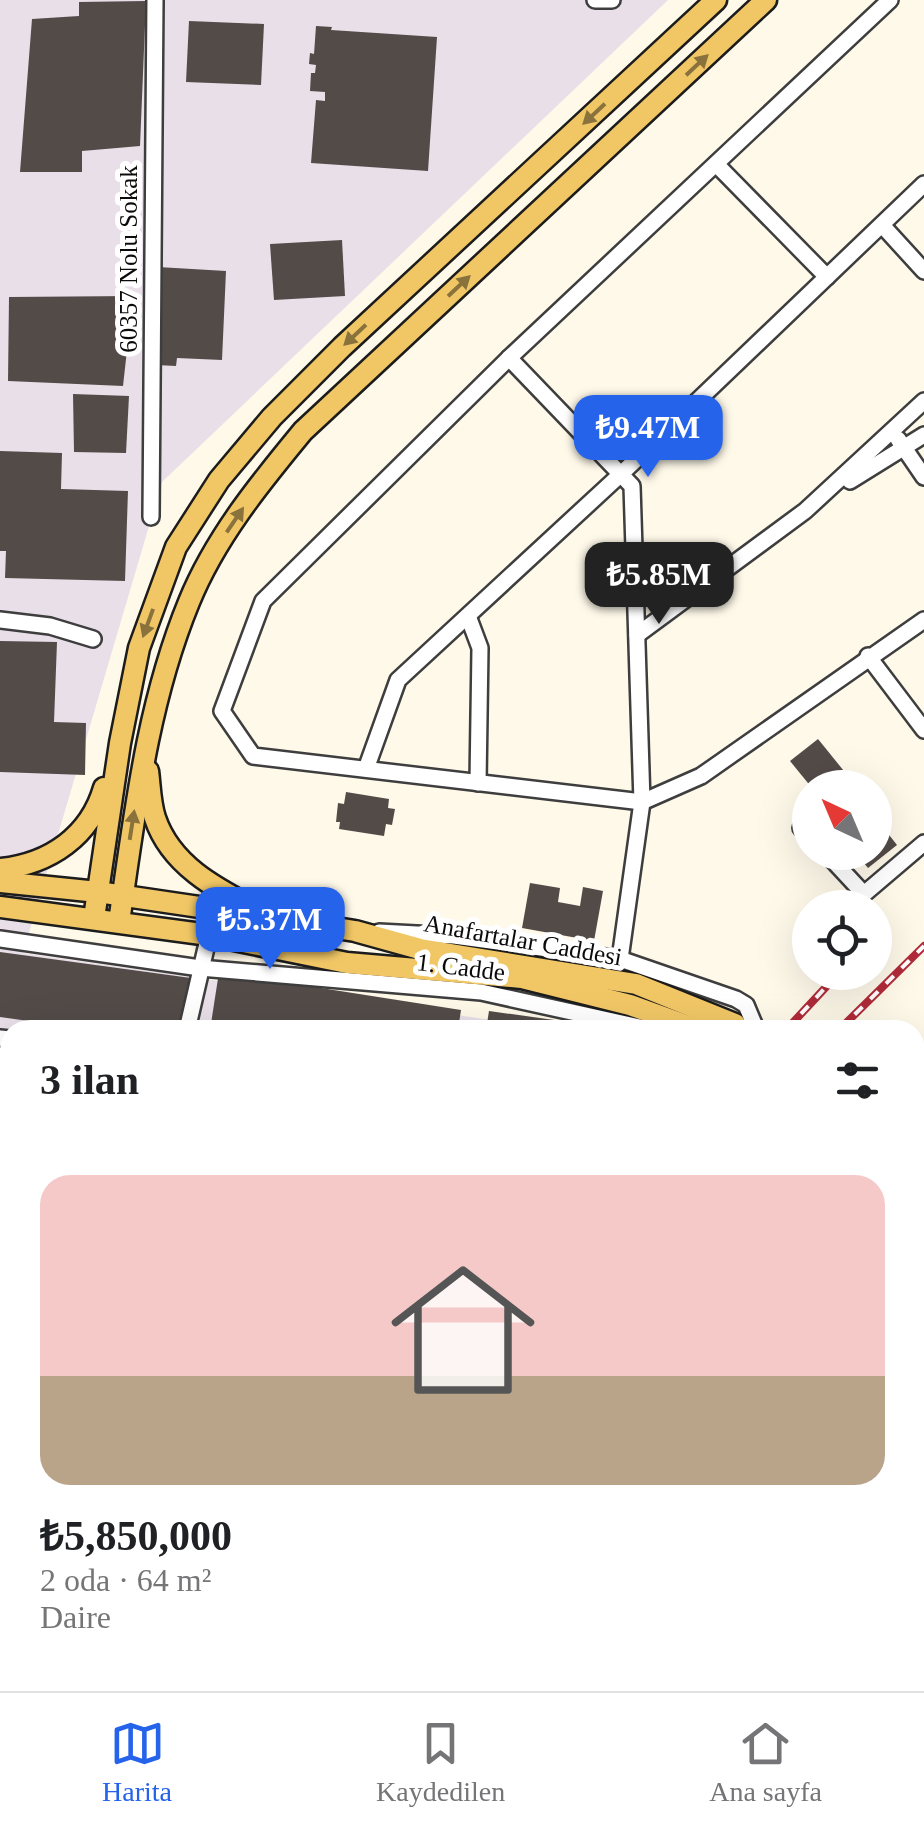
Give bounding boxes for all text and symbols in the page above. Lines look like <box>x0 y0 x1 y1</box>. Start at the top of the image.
one-way arrow <box>685 54 709 77</box>
one-way arrow <box>582 102 606 125</box>
street label: 60357 Nolu Sokak <box>115 165 142 353</box>
one-way arrow <box>447 275 471 298</box>
one-way arrow <box>343 323 368 345</box>
pin: ₺9.47M <box>567 395 729 480</box>
text: ₺9.47M <box>596 409 700 445</box>
one-way arrow <box>225 506 243 533</box>
pin: ₺5.85M <box>578 542 740 627</box>
text: ₺5.85M <box>607 556 711 592</box>
one-way arrow <box>140 609 155 639</box>
north arrow <box>792 770 892 870</box>
map controls <box>792 770 892 990</box>
one-way arrow <box>125 809 141 841</box>
pin: ₺5.37M <box>189 887 351 972</box>
button: locate <box>792 890 892 990</box>
text: ₺5.37M <box>218 901 322 937</box>
street label: Anafartalar Caddesi <box>422 909 624 971</box>
street label: 1. Cadde <box>415 948 507 986</box>
icon: filters <box>830 1053 885 1108</box>
text: 3 ilan <box>40 1057 139 1103</box>
icon: home <box>373 1240 553 1420</box>
text: ₺5,850,000 <box>40 1513 232 1559</box>
text: 2 oda · 64 m² <box>40 1562 211 1598</box>
text: Daire <box>40 1599 111 1635</box>
tab: Harita <box>102 1716 172 1808</box>
tab: Kaydedilen <box>376 1716 505 1808</box>
tab: Ana sayfa <box>709 1716 822 1808</box>

